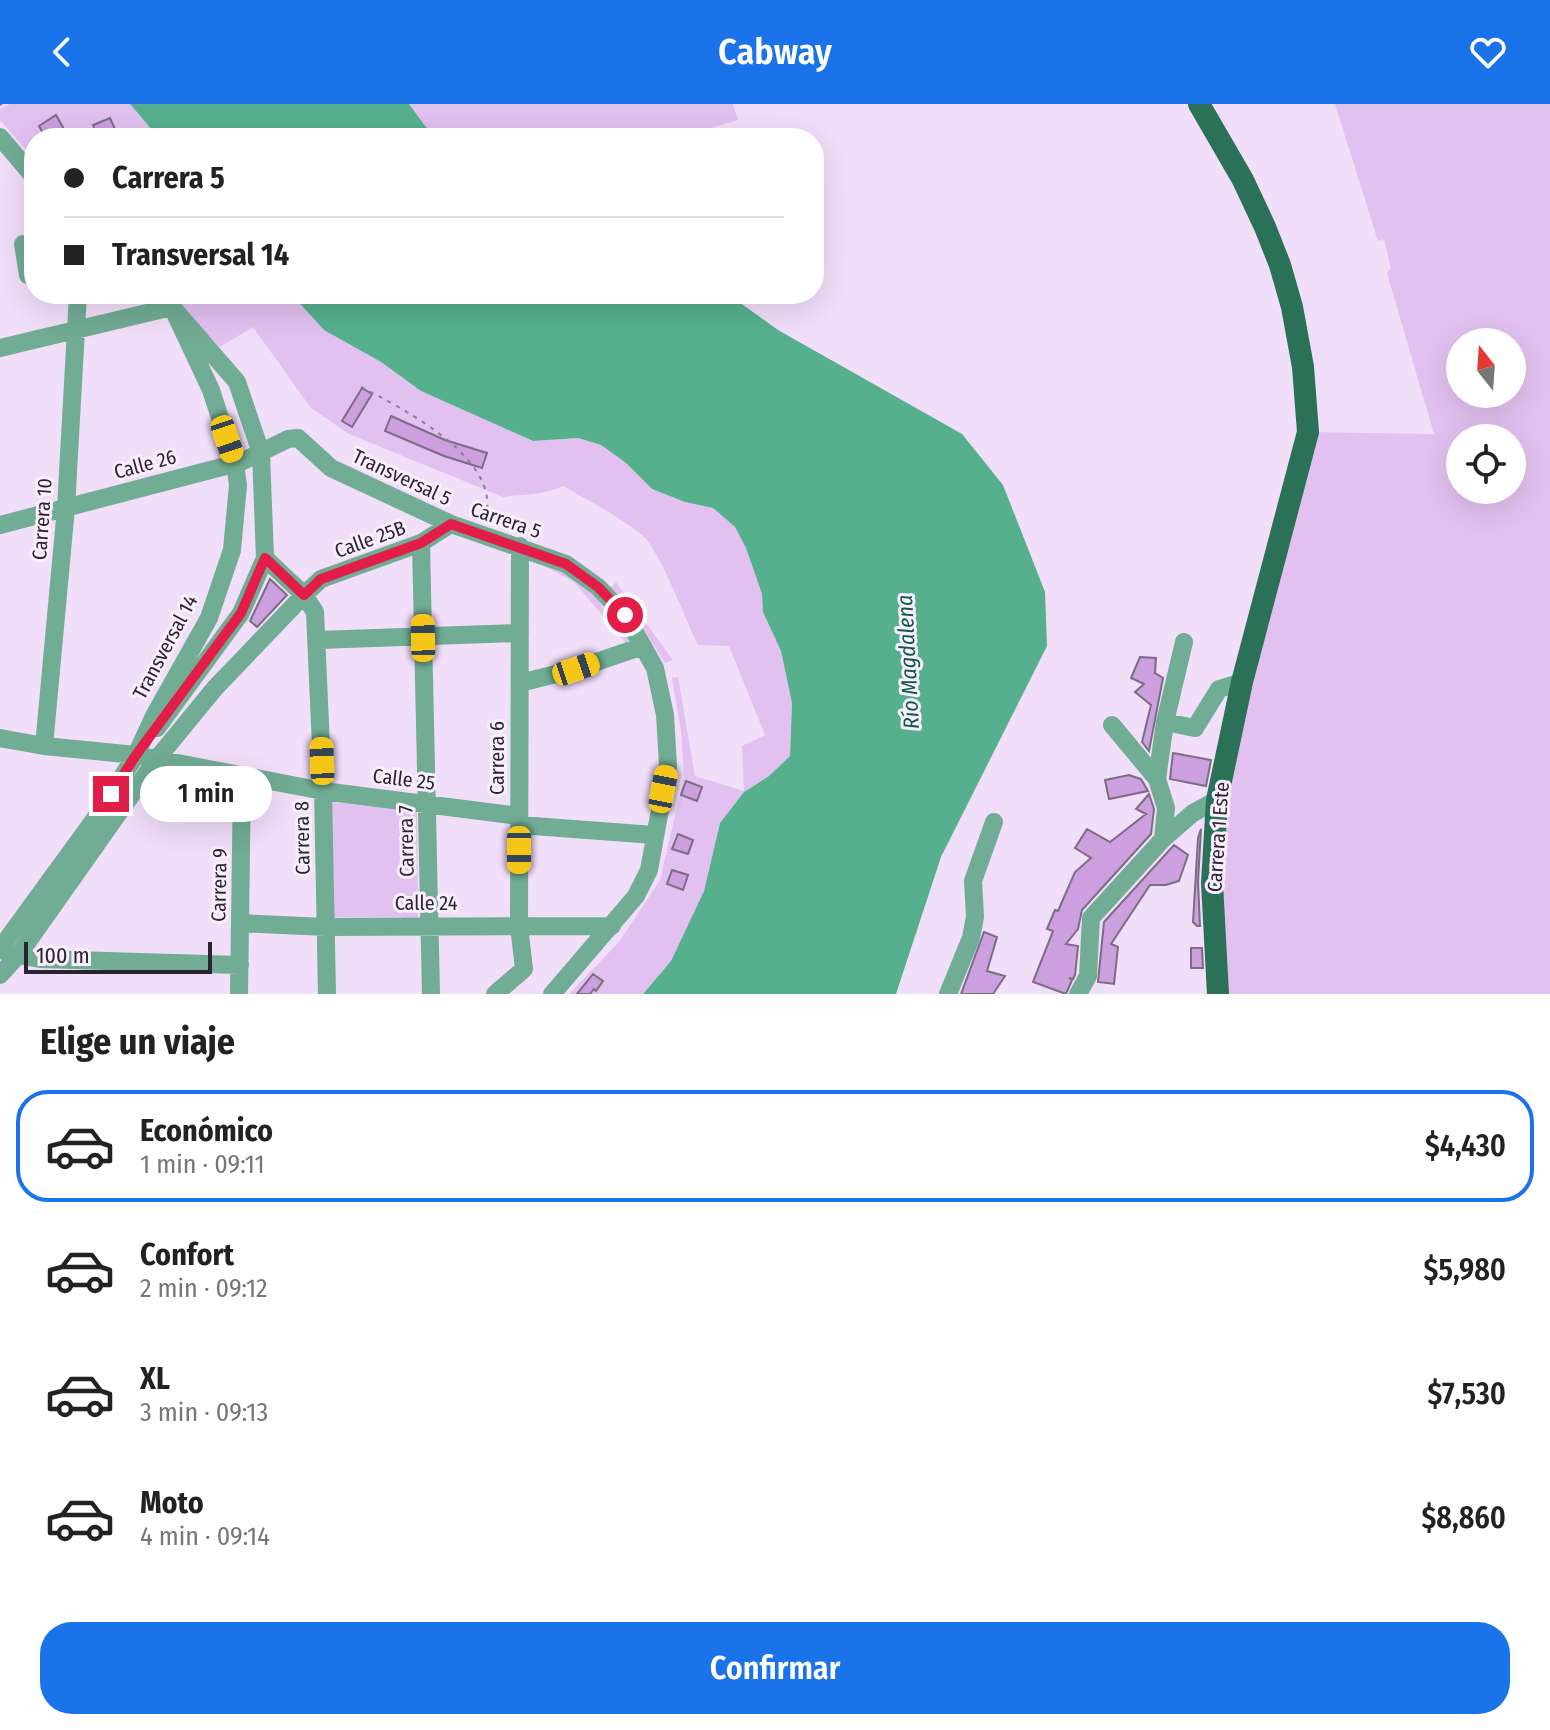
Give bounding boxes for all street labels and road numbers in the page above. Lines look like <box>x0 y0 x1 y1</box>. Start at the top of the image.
street label: Calle 26 <box>111 444 179 484</box>
street label: Transversal 5 <box>349 444 455 510</box>
street label: Carrera 10 <box>27 477 57 561</box>
street label: Carrera 5 <box>468 497 544 543</box>
street label: Calle 25B <box>331 515 409 563</box>
street label: Transversal 14 <box>128 591 203 703</box>
street label: Carrera 6 <box>485 721 509 795</box>
street label: Calle 25 <box>371 763 437 795</box>
street label: Carrera 1 Este <box>1202 781 1234 893</box>
street label: Carrera 8 <box>289 801 315 875</box>
street label: Carrera 7 <box>393 805 419 877</box>
street label: Carrera 9 <box>206 848 232 922</box>
street label: Calle 24 <box>395 891 458 915</box>

